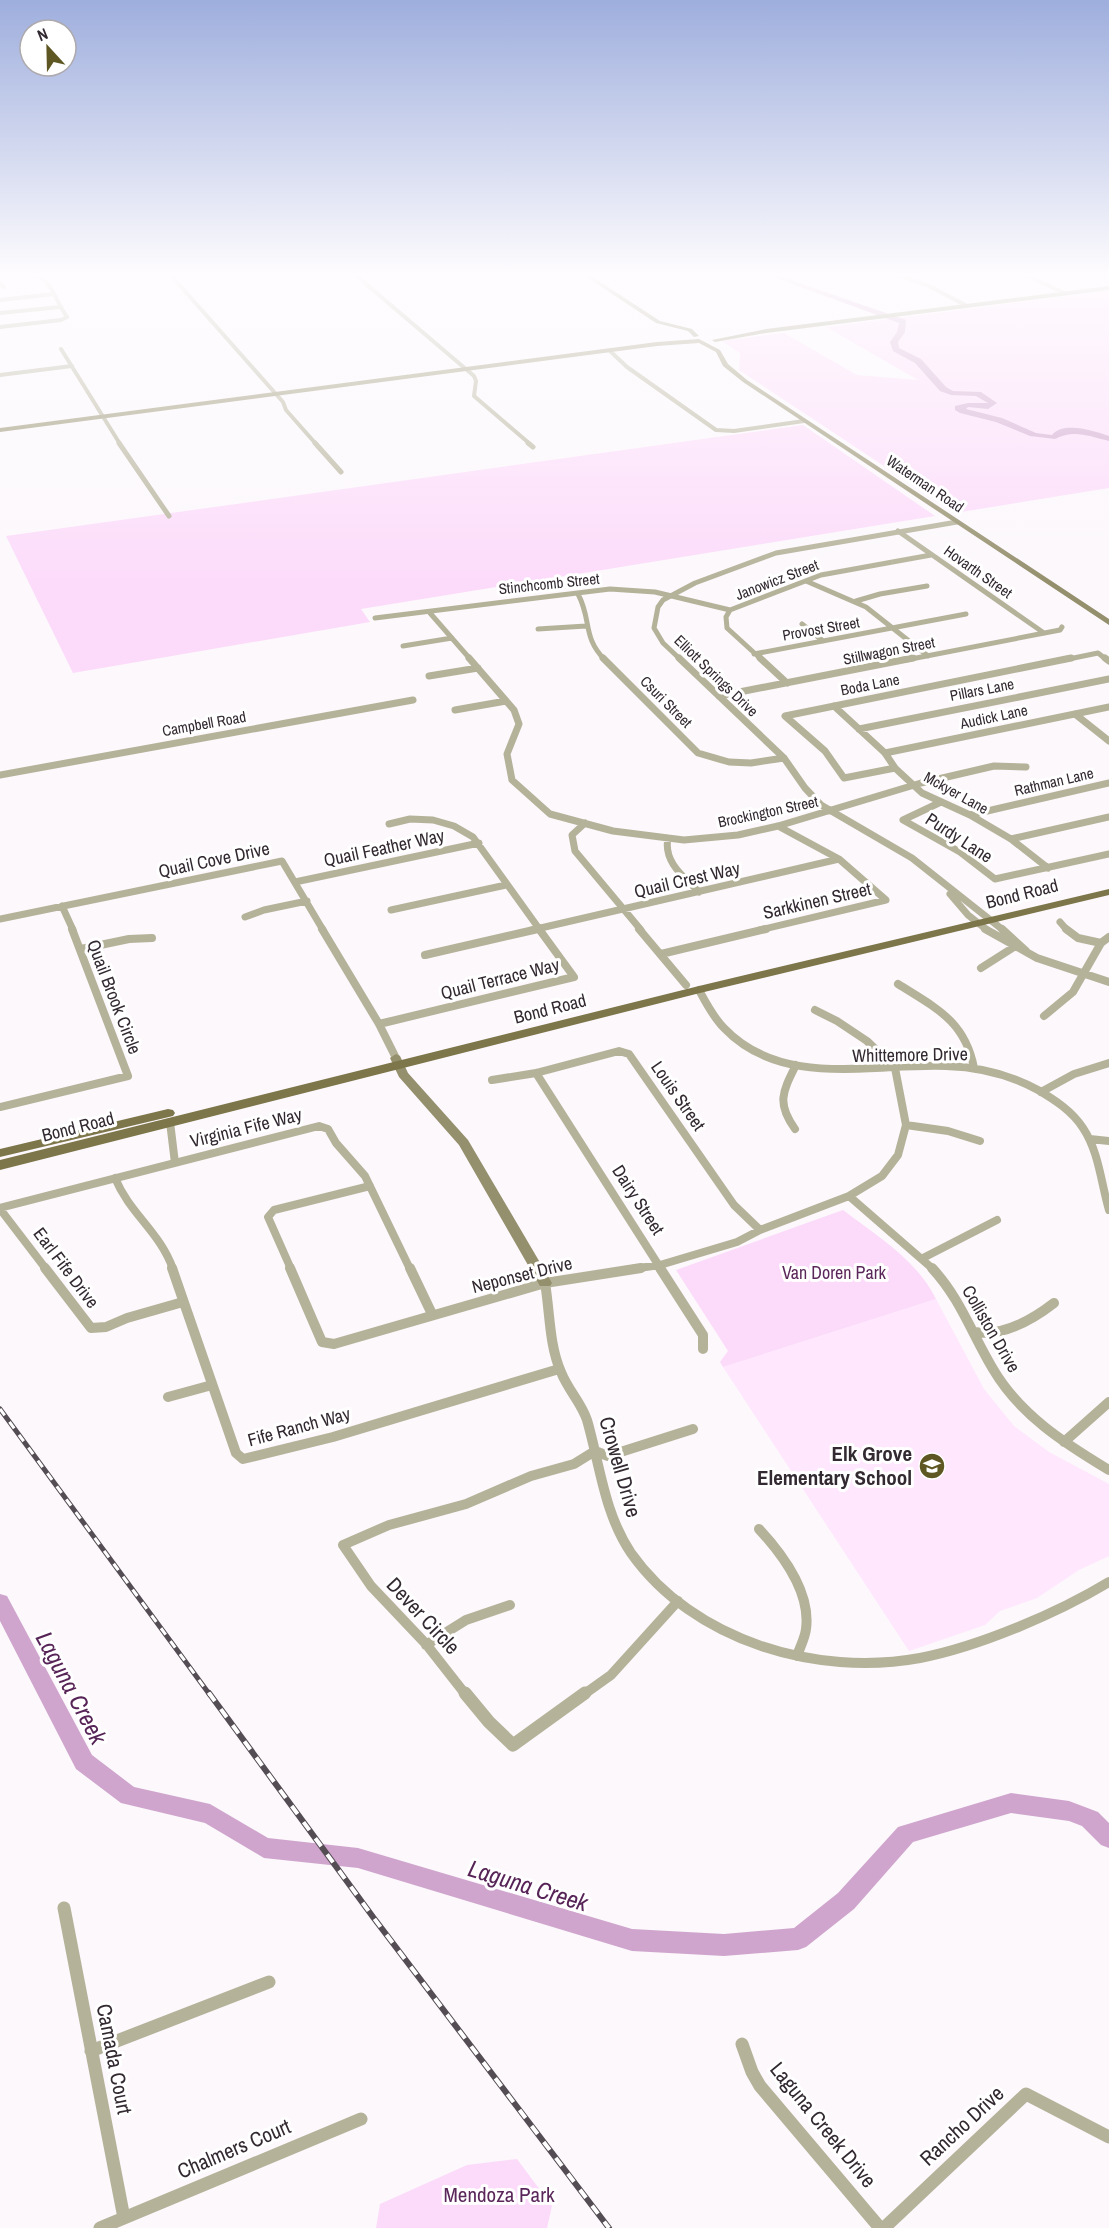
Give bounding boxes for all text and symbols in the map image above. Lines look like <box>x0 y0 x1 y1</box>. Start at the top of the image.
north arrow <box>18 18 78 78</box>
text: N <box>34 22 51 46</box>
street label: Waterman Road <box>882 450 968 517</box>
street label: Hovarth Street <box>940 540 1017 603</box>
street label: Janowicz Street <box>732 554 822 605</box>
street label: Stinchcomb Street <box>498 568 601 599</box>
street label: Provost Street <box>781 611 862 646</box>
street label: Elliott Springs Drive <box>670 630 763 721</box>
street label: Stillwagon Street <box>841 631 937 670</box>
street label: Boda Lane <box>839 668 901 700</box>
street label: Csuri Street <box>636 671 697 733</box>
street label: Pillars Lane <box>948 673 1016 706</box>
street label: Audick Lane <box>957 699 1030 734</box>
street label: Campbell Road <box>160 706 247 741</box>
street label: Rathman Lane <box>1012 762 1096 801</box>
street label: Mckyer Lane <box>920 766 992 819</box>
street label: Brockington Street <box>716 791 820 832</box>
street label: Purdy Lane <box>921 807 998 869</box>
street label: Quail Feather Way <box>321 822 447 872</box>
street label: Quail Cove Drive <box>156 836 272 884</box>
street label: Quail Crest Way <box>632 855 743 904</box>
street label: Bond Road <box>983 872 1061 915</box>
street label: Sarkkinen Street <box>761 876 873 925</box>
street label: Quail Brook Circle <box>81 936 148 1058</box>
street label: Quail Terrace Way <box>438 952 562 1005</box>
street label: Bond Road <box>511 987 589 1030</box>
street label: Whittemore Drive <box>852 1041 968 1068</box>
street label: Louis Street <box>645 1056 711 1135</box>
street label: Virginia Fife Way <box>188 1101 305 1153</box>
street label: Bond Road <box>39 1105 117 1148</box>
street label: Dairy Street <box>606 1160 670 1240</box>
street label: Earl Fife Drive <box>28 1222 105 1313</box>
street label: Neponset Drive <box>469 1250 575 1299</box>
park label: Van Doren Park <box>782 1260 887 1285</box>
street label: Colliston Drive <box>956 1281 1026 1377</box>
street label: Fife Ranch Way <box>245 1401 354 1452</box>
street label: Crowell Drive <box>592 1413 649 1521</box>
place label: Elk Grove Elementary School <box>757 1439 912 1492</box>
school or university icon: Elk Grove Elementary School <box>917 1451 947 1481</box>
street label: Dever Circle <box>380 1571 467 1661</box>
water label: Laguna Creek <box>29 1625 116 1751</box>
water label: Laguna Creek <box>465 1852 593 1919</box>
street label: Camada Court <box>90 2001 139 2117</box>
street label: Laguna Creek Drive <box>764 2056 883 2194</box>
street label: Rancho Drive <box>913 2079 1010 2172</box>
street label: Chalmers Court <box>173 2112 295 2185</box>
park label: Mendoza Park <box>443 2180 555 2209</box>

